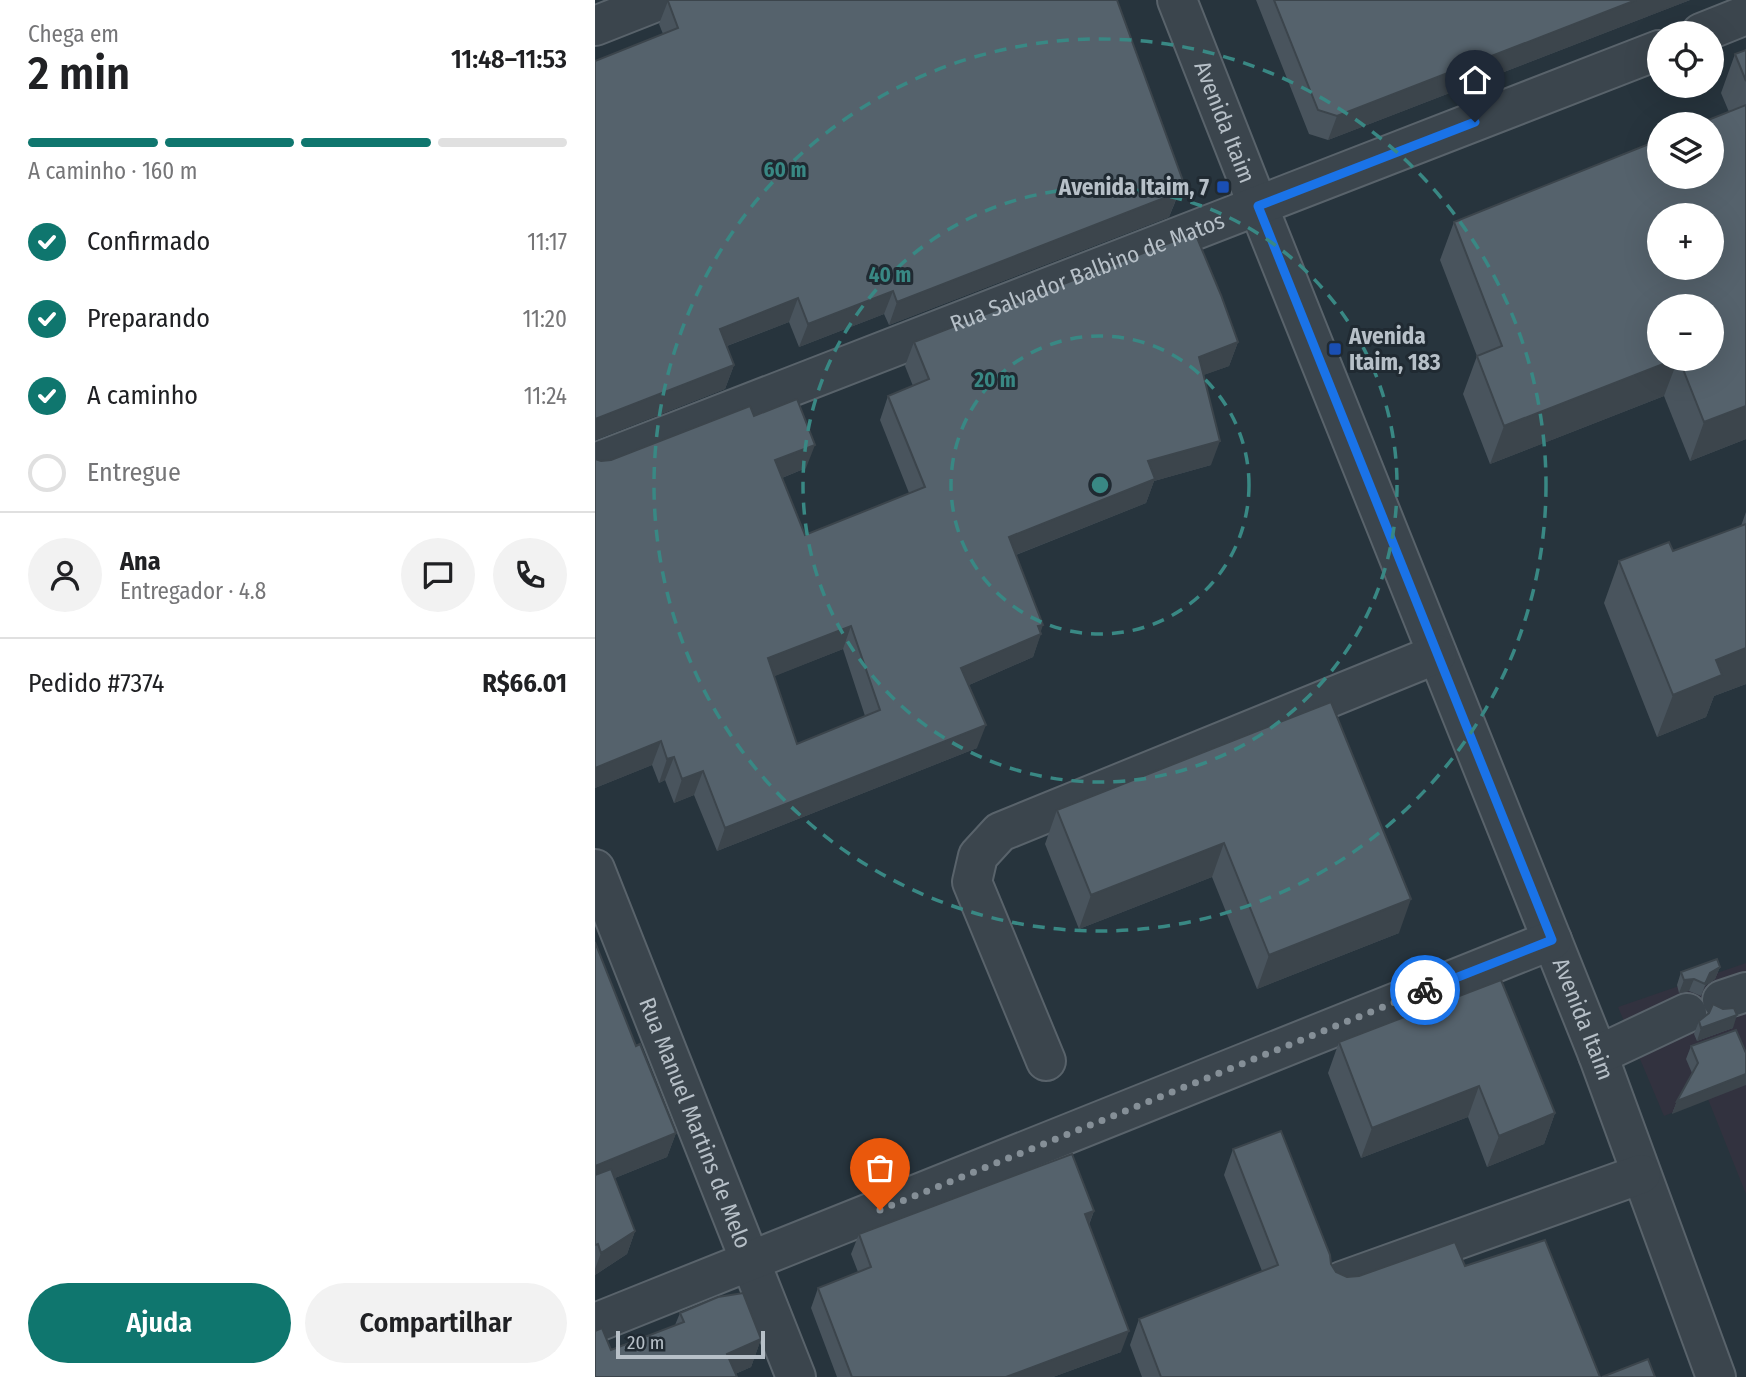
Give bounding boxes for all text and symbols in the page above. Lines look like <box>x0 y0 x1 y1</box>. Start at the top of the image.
text: Chega em <box>28 20 119 48</box>
map controls <box>1647 21 1724 371</box>
button: locate <box>1647 21 1724 98</box>
text: 11:48–11:53 <box>451 44 567 75</box>
text: 2 min <box>28 46 130 101</box>
pin <box>1445 50 1505 122</box>
street label: Avenida Itaim <box>1188 57 1262 187</box>
icon: home <box>1456 61 1494 99</box>
button: layers <box>1647 112 1724 189</box>
text: A caminho · 160 m <box>28 157 197 185</box>
text: 60 m <box>764 157 806 183</box>
place label: Avenida Itaim, 7 <box>1058 173 1209 201</box>
marker: Avenida Itaim, 7 <box>1215 179 1231 195</box>
button: + <box>1647 203 1724 280</box>
street label: Rua Salvador Balbino de Matos <box>946 206 1229 338</box>
icon: check <box>28 223 66 261</box>
text: Confirmado <box>87 226 210 257</box>
text: 11:17 <box>527 228 567 256</box>
text: 40 m <box>869 262 911 288</box>
button: − <box>1647 294 1724 371</box>
icon: check <box>28 300 66 338</box>
text: Preparando <box>87 303 210 334</box>
text: 11:20 <box>522 305 567 333</box>
place label: Avenida Itaim, 183 <box>1348 322 1441 376</box>
marker: Avenida Itaim, 183 <box>1327 341 1343 357</box>
text: 20 m <box>973 367 1016 393</box>
icon: check <box>28 377 66 415</box>
text: A caminho <box>87 380 198 411</box>
text: 11:24 <box>524 382 567 410</box>
text: Entregue <box>87 457 181 488</box>
centre of rings <box>1088 473 1112 497</box>
button: person <box>28 538 102 612</box>
button: chat <box>401 538 475 612</box>
button: phone <box>493 538 567 612</box>
text: Ana <box>120 546 161 577</box>
text: Entregador · 4.8 <box>120 577 266 605</box>
text: Pedido #7374 <box>28 668 164 699</box>
text: R$66.01 <box>482 668 567 699</box>
street label: Avenida Itaim <box>1547 954 1620 1084</box>
courier <box>1390 955 1460 1025</box>
icon: bike <box>1406 971 1444 1009</box>
street label: Rua Manuel Martins de Melo <box>633 993 758 1252</box>
pin <box>850 1138 910 1210</box>
icon: bag <box>861 1149 899 1187</box>
button: Ajuda <box>28 1283 291 1363</box>
button: Compartilhar <box>305 1283 567 1363</box>
scale bar <box>616 1328 765 1360</box>
text: 20 m <box>627 1331 664 1354</box>

